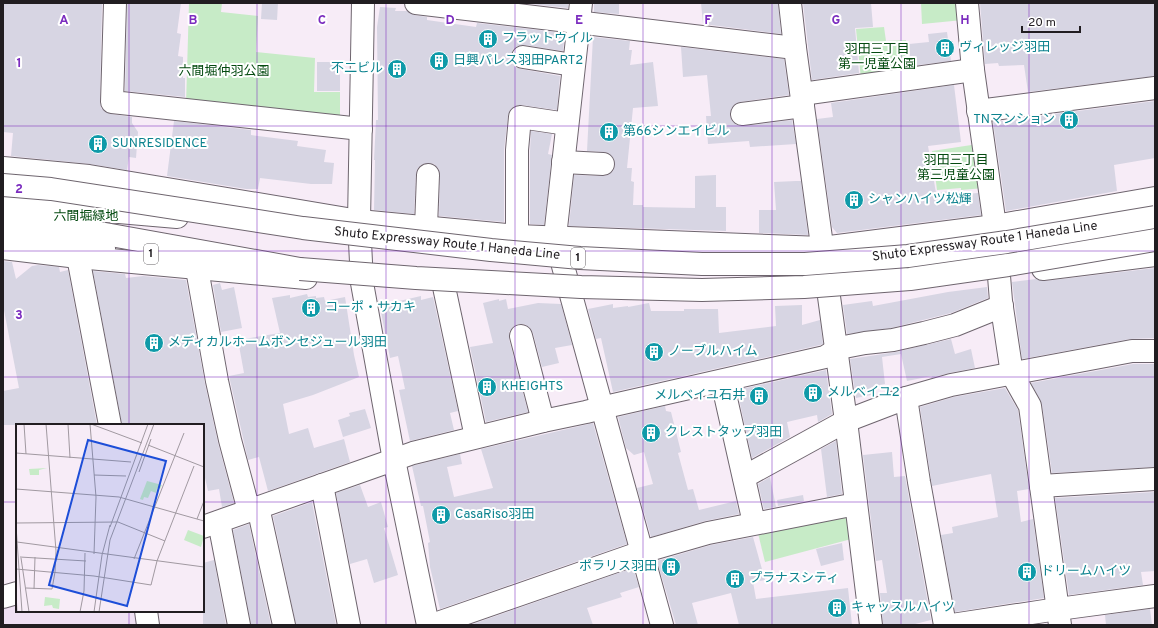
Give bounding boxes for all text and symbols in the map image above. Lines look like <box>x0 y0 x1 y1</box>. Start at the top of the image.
scale bar <box>1022 8 1080 34</box>
text: A <box>59 13 69 29</box>
text: B <box>189 13 198 29</box>
text: C <box>318 13 326 29</box>
text: D <box>445 13 455 29</box>
text: E <box>575 13 583 29</box>
text: F <box>704 13 712 29</box>
text: G <box>832 13 841 29</box>
text: H <box>960 13 970 29</box>
text: 20 m <box>1028 15 1056 31</box>
building icon: フラットウイル <box>477 28 499 50</box>
place label: フラットウイル <box>502 31 593 47</box>
building icon: ヴィレッジ羽田 <box>934 37 956 59</box>
place label: ヴィレッジ羽田 <box>959 40 1050 56</box>
park label: 羽田三丁目 第一児童公園 <box>838 42 916 73</box>
building icon: 日興パレス羽田PART2 <box>428 50 450 72</box>
place label: 日興パレス羽田PART2 <box>453 53 583 69</box>
text: 1 <box>16 56 22 72</box>
building icon: 不二ビル <box>386 58 408 80</box>
place label: 不二ビル <box>331 61 383 77</box>
park label: 六間堀仲羽公園 <box>178 63 270 80</box>
building icon: TNマンション <box>1058 109 1080 131</box>
place label: TNマンション <box>973 112 1055 128</box>
building icon: 第66シンエイビル <box>598 121 620 143</box>
place label: 第66シンエイビル <box>623 124 730 140</box>
building icon: SUNRESIDENCE <box>87 133 109 155</box>
place label: SUNRESIDENCE <box>112 136 207 152</box>
park label: 羽田三丁目 第三児童公園 <box>917 153 995 184</box>
text: 2 <box>15 182 23 198</box>
building icon: シャンハイツ松輝 <box>843 189 865 211</box>
place label: シャンハイツ松輝 <box>868 192 972 208</box>
park label: 六間堀緑地 <box>53 209 119 225</box>
street label: Shuto Expressway Route 1 Haneda Line <box>871 218 1099 266</box>
street label: Shuto Expressway Route 1 Haneda Line <box>333 224 561 264</box>
road number: 1 <box>144 244 158 264</box>
road number: 1 <box>571 248 585 268</box>
building icon: コーポ・サカキ <box>300 297 322 319</box>
place label: コーポ・サカキ <box>325 300 416 316</box>
text: 3 <box>15 308 23 324</box>
building icon: メディカルホームボンセジュール羽田 <box>143 332 165 354</box>
place label: メディカルホームボンセジュール羽田 <box>168 335 387 351</box>
building icon: ノーブルハイム <box>643 341 665 363</box>
place label: ノーブルハイム <box>668 343 758 360</box>
building icon: KHEIGHTS <box>476 376 498 398</box>
place label: KHEIGHTS <box>501 379 563 395</box>
building icon: メルベイユ2 <box>802 382 824 404</box>
building icon: メルベイユ石井 <box>748 385 770 407</box>
place label: メルベイユ2 <box>827 385 900 401</box>
place label: メルベイユ石井 <box>654 388 745 404</box>
building icon: クレストタップ羽田 <box>640 422 662 444</box>
inset map <box>16 424 204 612</box>
place label: クレストタップ羽田 <box>665 425 782 441</box>
building icon: CasaRiso羽田 <box>430 504 452 526</box>
place label: CasaRiso羽田 <box>455 507 534 523</box>
building icon: ポラリス羽田 <box>660 556 682 578</box>
place label: ポラリス羽田 <box>579 559 657 575</box>
building icon: ドリームハイツ <box>1016 561 1038 583</box>
place label: ドリームハイツ <box>1041 564 1131 580</box>
building icon: プラナスシティ <box>724 568 746 590</box>
place label: プラナスシティ <box>749 571 839 587</box>
building icon: キャッスルハイツ <box>826 597 848 619</box>
place label: キャッスルハイツ <box>851 600 955 616</box>

